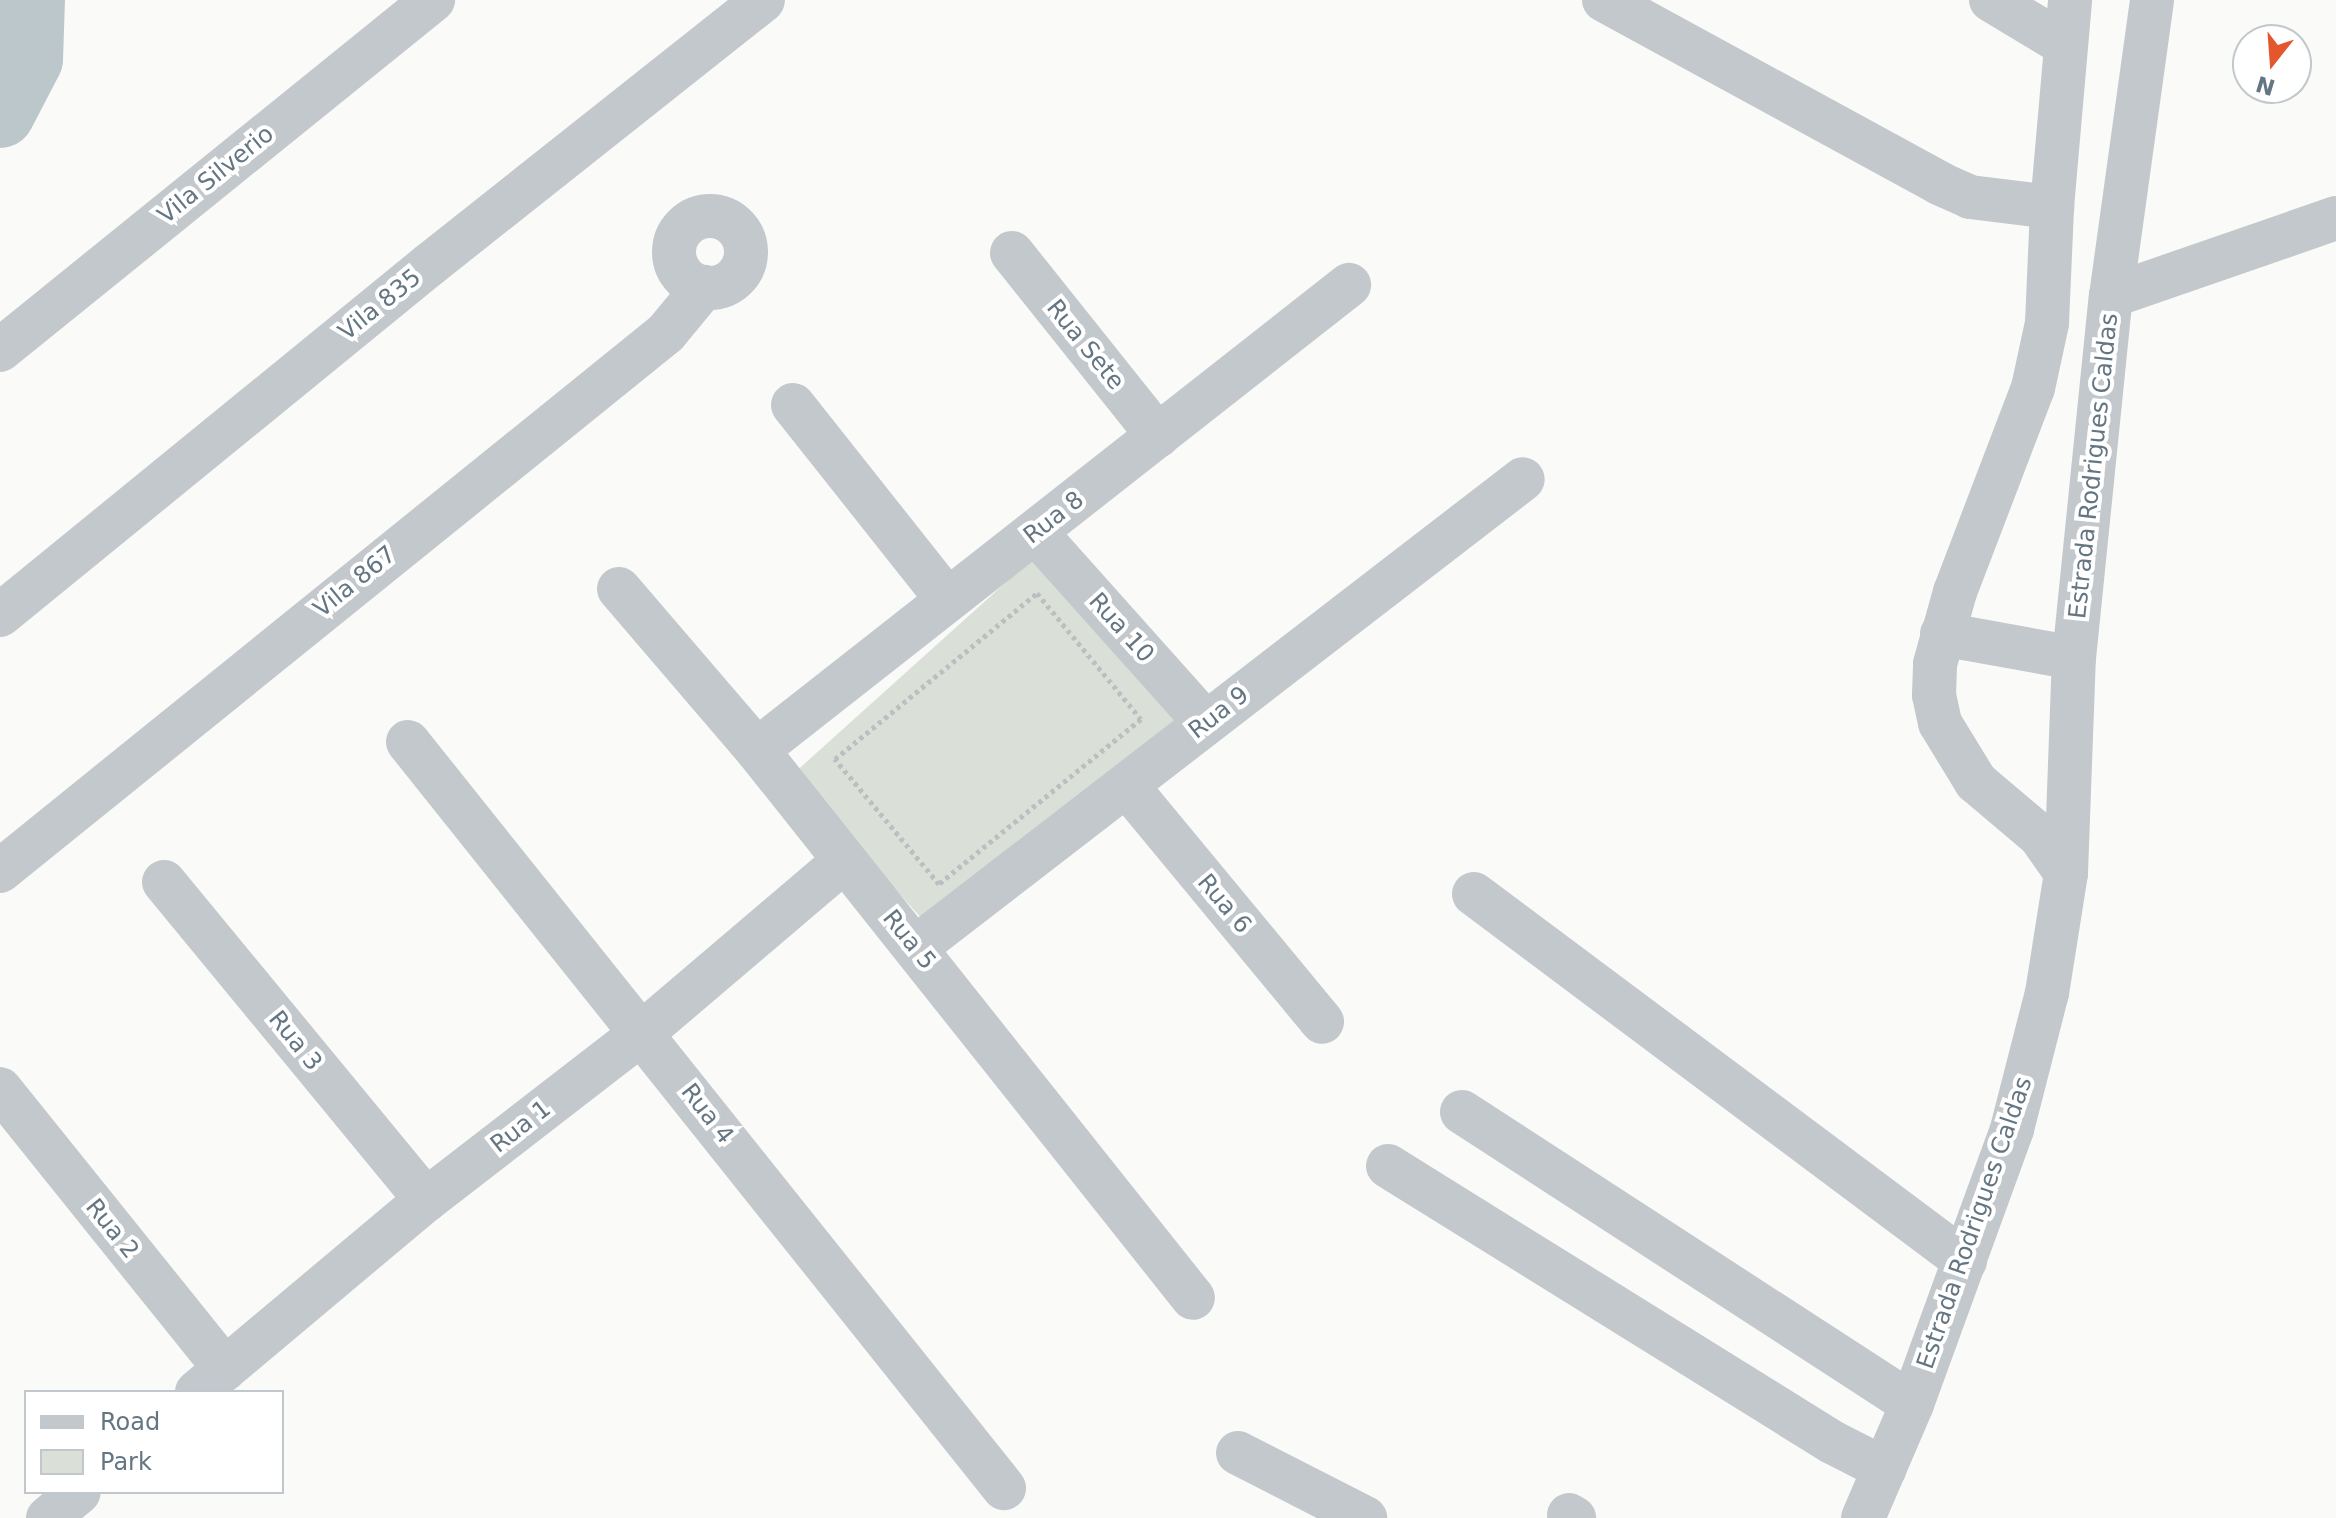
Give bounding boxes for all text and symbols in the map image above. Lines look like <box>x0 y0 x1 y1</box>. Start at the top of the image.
north arrow <box>2232 24 2312 104</box>
text: N <box>2253 71 2278 100</box>
street label: Vila Silverio <box>152 120 280 230</box>
street label: Vila 835 <box>333 263 427 347</box>
street label: Rua Sete <box>1040 294 1130 396</box>
street label: Estrada Rodrigues Caldas <box>2064 312 2124 620</box>
street label: Rua 8 <box>1018 486 1090 550</box>
street label: Vila 867 <box>308 540 402 624</box>
street label: Rua 10 <box>1082 587 1160 669</box>
street label: Rua 9 <box>1183 681 1255 745</box>
street label: Rua 6 <box>1191 869 1257 939</box>
street label: Rua 5 <box>876 904 942 976</box>
street label: Rua 3 <box>262 1005 328 1077</box>
street label: Estrada Rodrigues Caldas <box>1911 1073 2039 1373</box>
street label: Rua 4 <box>675 1078 739 1150</box>
street label: Rua 1 <box>485 1095 557 1159</box>
street label: Rua 2 <box>79 1193 145 1265</box>
legend <box>24 1390 284 1494</box>
text: Road <box>100 1408 160 1436</box>
text: Park <box>100 1448 152 1476</box>

